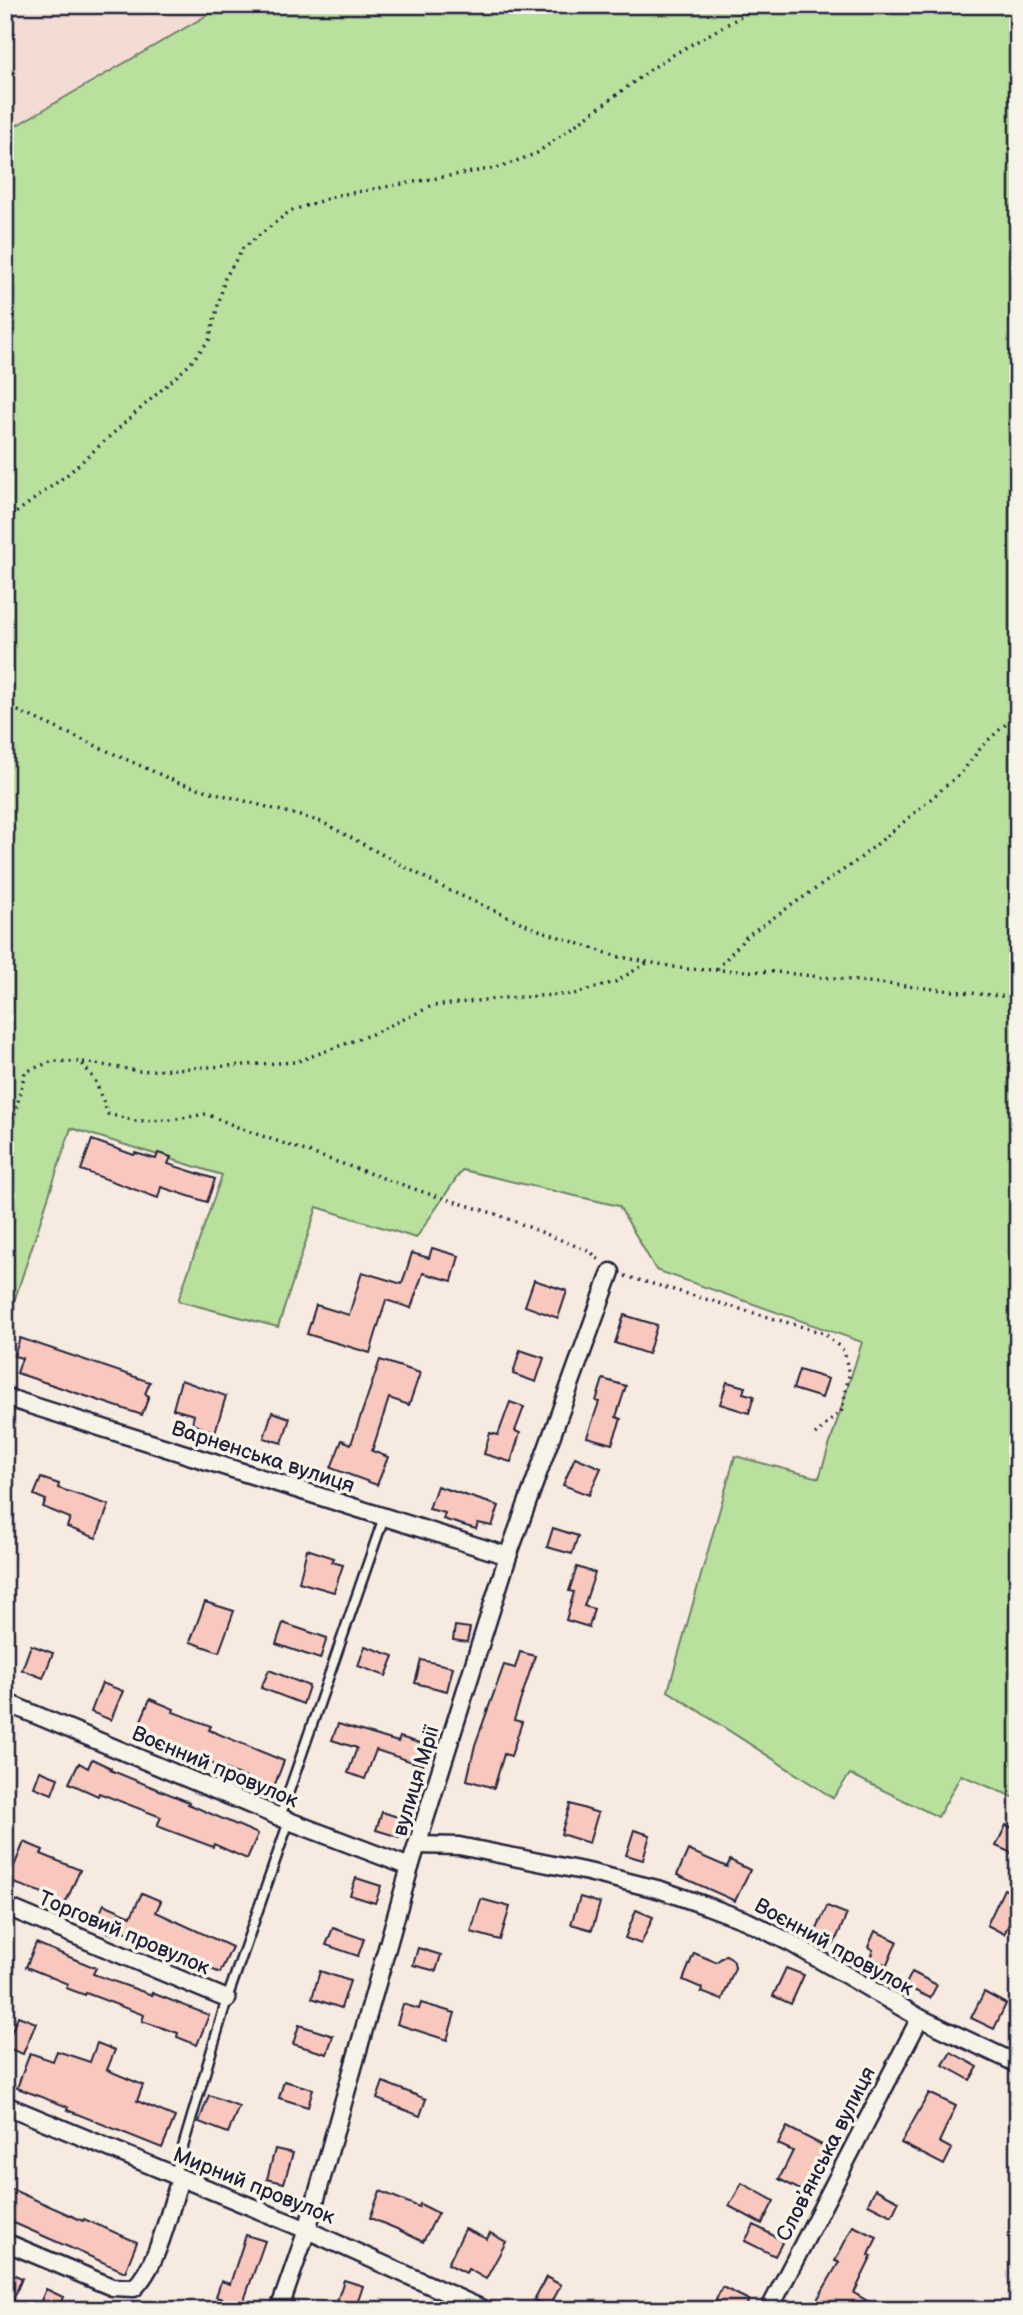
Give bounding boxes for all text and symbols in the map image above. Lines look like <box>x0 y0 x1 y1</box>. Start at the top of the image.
street label: Варненська вулиця <box>168 1416 358 1498</box>
street label: Воєнний провулок <box>128 1721 302 1813</box>
street label: вулиця Мрії <box>387 1722 445 1839</box>
street label: Торговий провулок <box>35 1886 213 1980</box>
street label: Воєнний провулок <box>750 1893 918 2001</box>
street label: Словʼянська вулиця <box>771 2063 881 2245</box>
street label: Мирний провулок <box>170 2142 338 2230</box>

